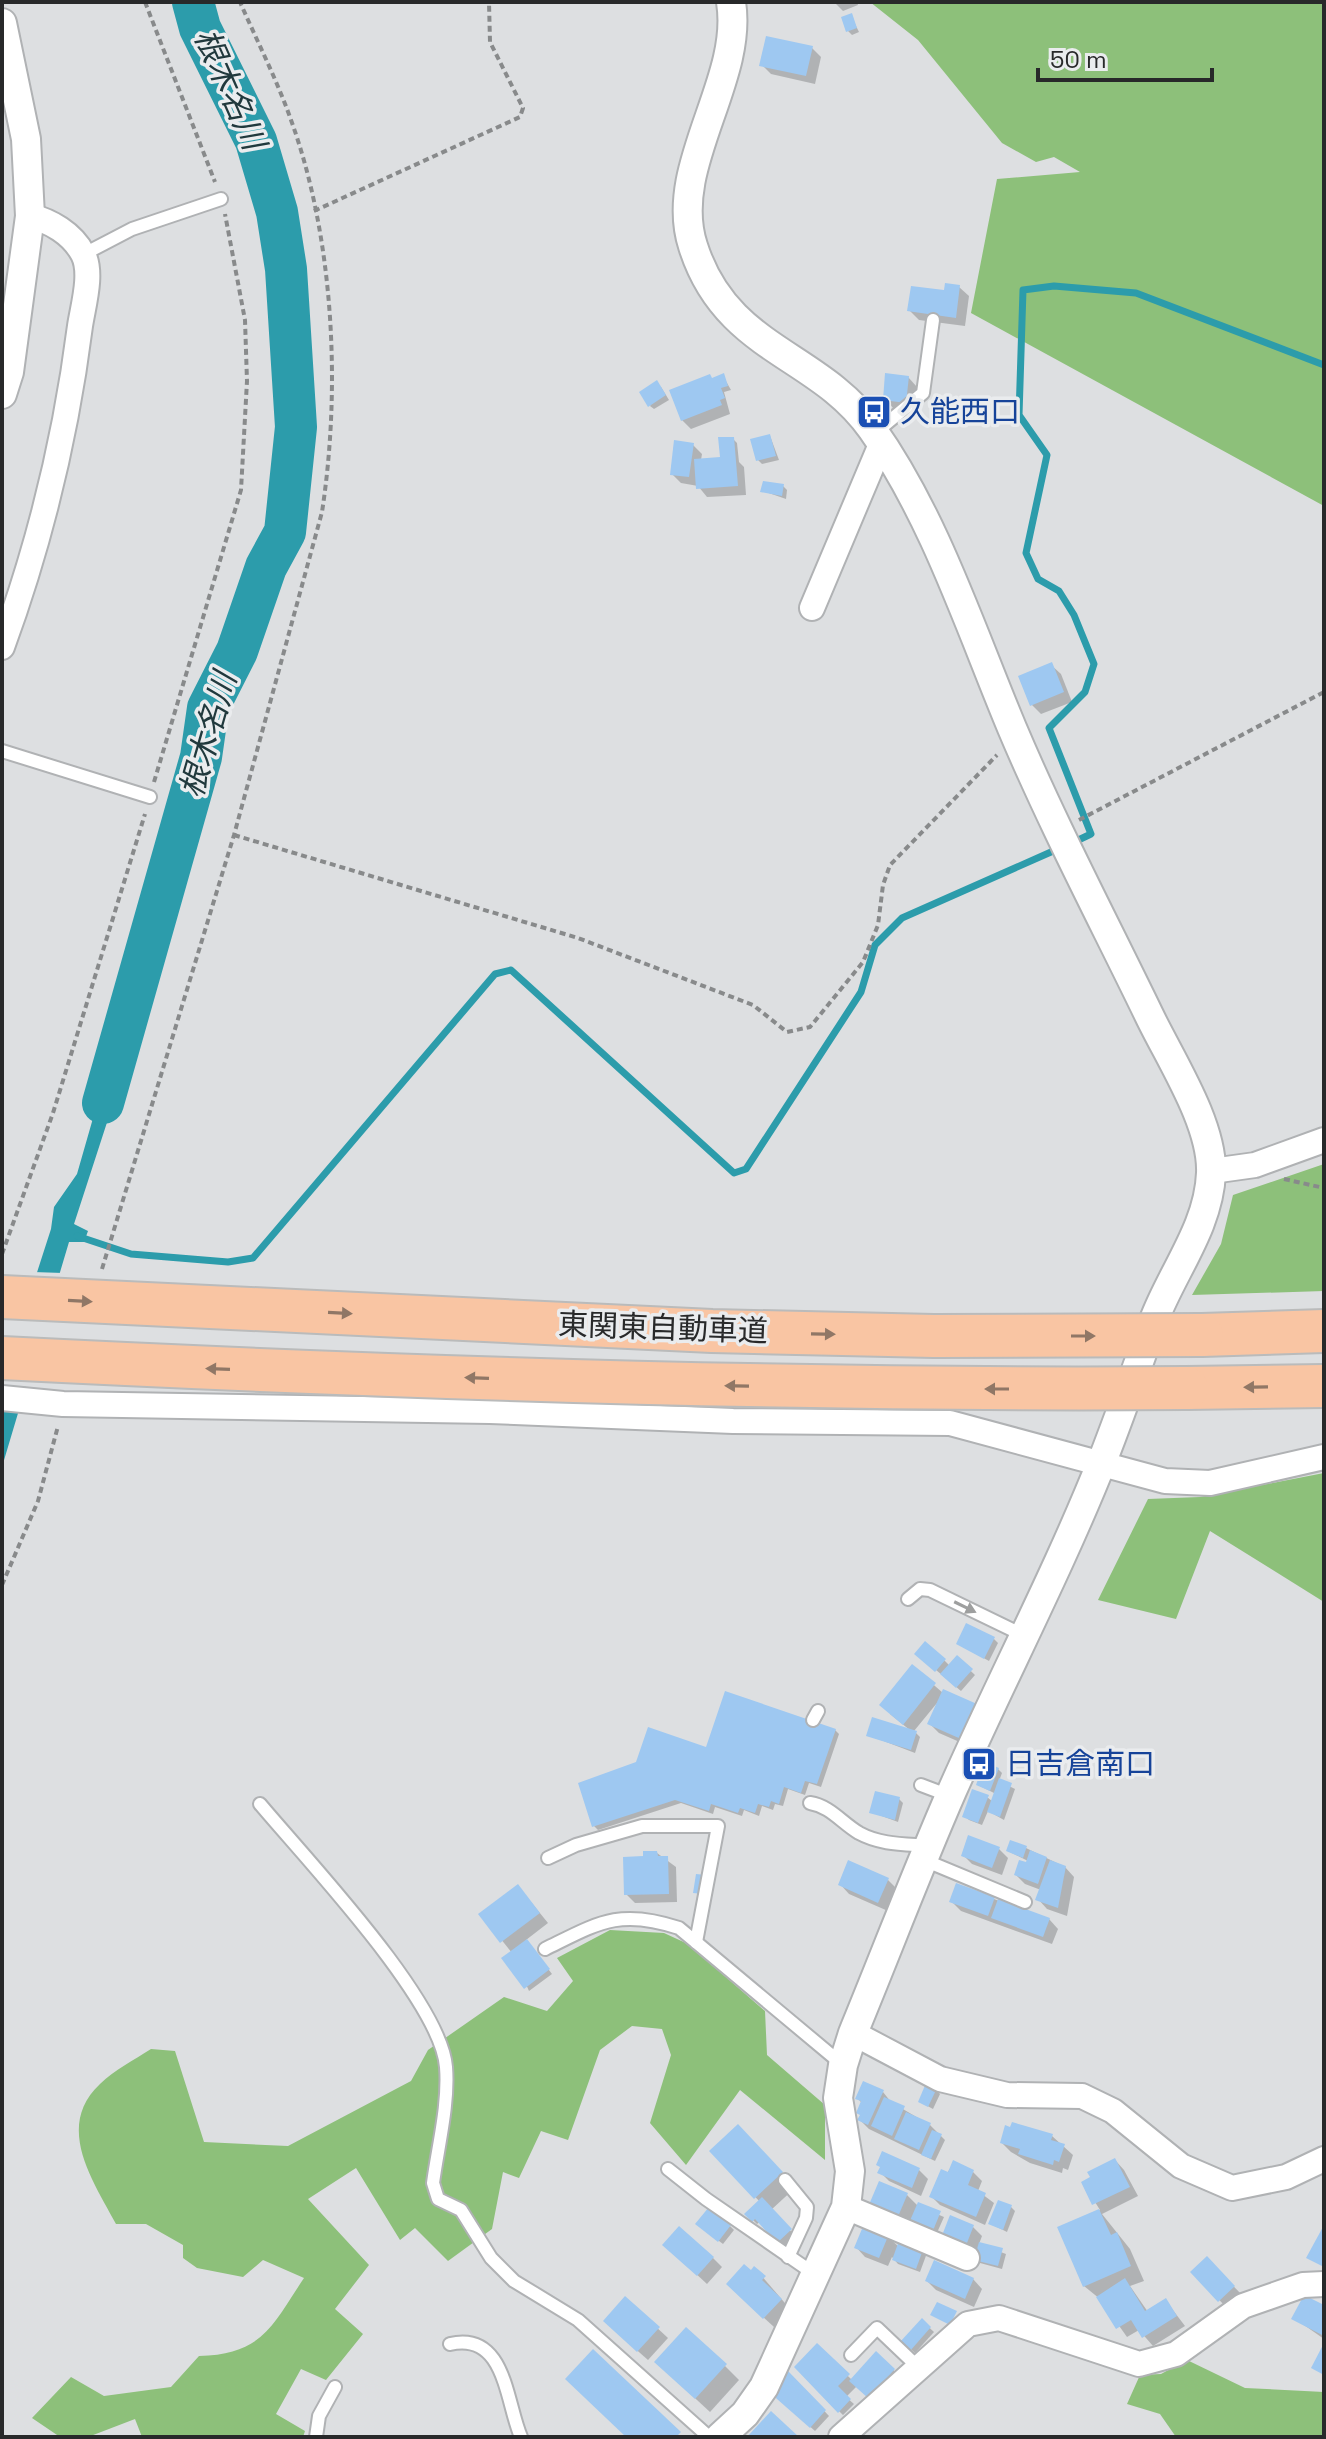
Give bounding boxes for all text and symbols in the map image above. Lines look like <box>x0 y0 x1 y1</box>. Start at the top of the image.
water label: 根木名川 <box>186 22 276 158</box>
scale bar <box>1038 32 1212 82</box>
text: 50 m <box>1050 44 1107 75</box>
place label: 久能西口 <box>900 392 1020 431</box>
bus stop icon: 久能西口 <box>855 393 893 431</box>
water label: 根木名川 <box>171 665 246 802</box>
one-way arrow <box>68 1294 93 1307</box>
street label: 東関東自動車道 <box>557 1304 769 1351</box>
one-way arrow <box>328 1307 353 1320</box>
one-way arrow <box>811 1327 836 1340</box>
one-way arrow <box>1071 1329 1096 1342</box>
one-way arrow <box>205 1362 230 1375</box>
one-way arrow <box>464 1372 489 1384</box>
one-way arrow <box>724 1379 749 1392</box>
one-way arrow <box>1243 1381 1268 1393</box>
one-way arrow <box>984 1383 1009 1395</box>
one-way arrow <box>954 1600 977 1614</box>
place label: 日吉倉南口 <box>1005 1744 1155 1783</box>
bus stop icon: 日吉倉南口 <box>960 1745 998 1783</box>

